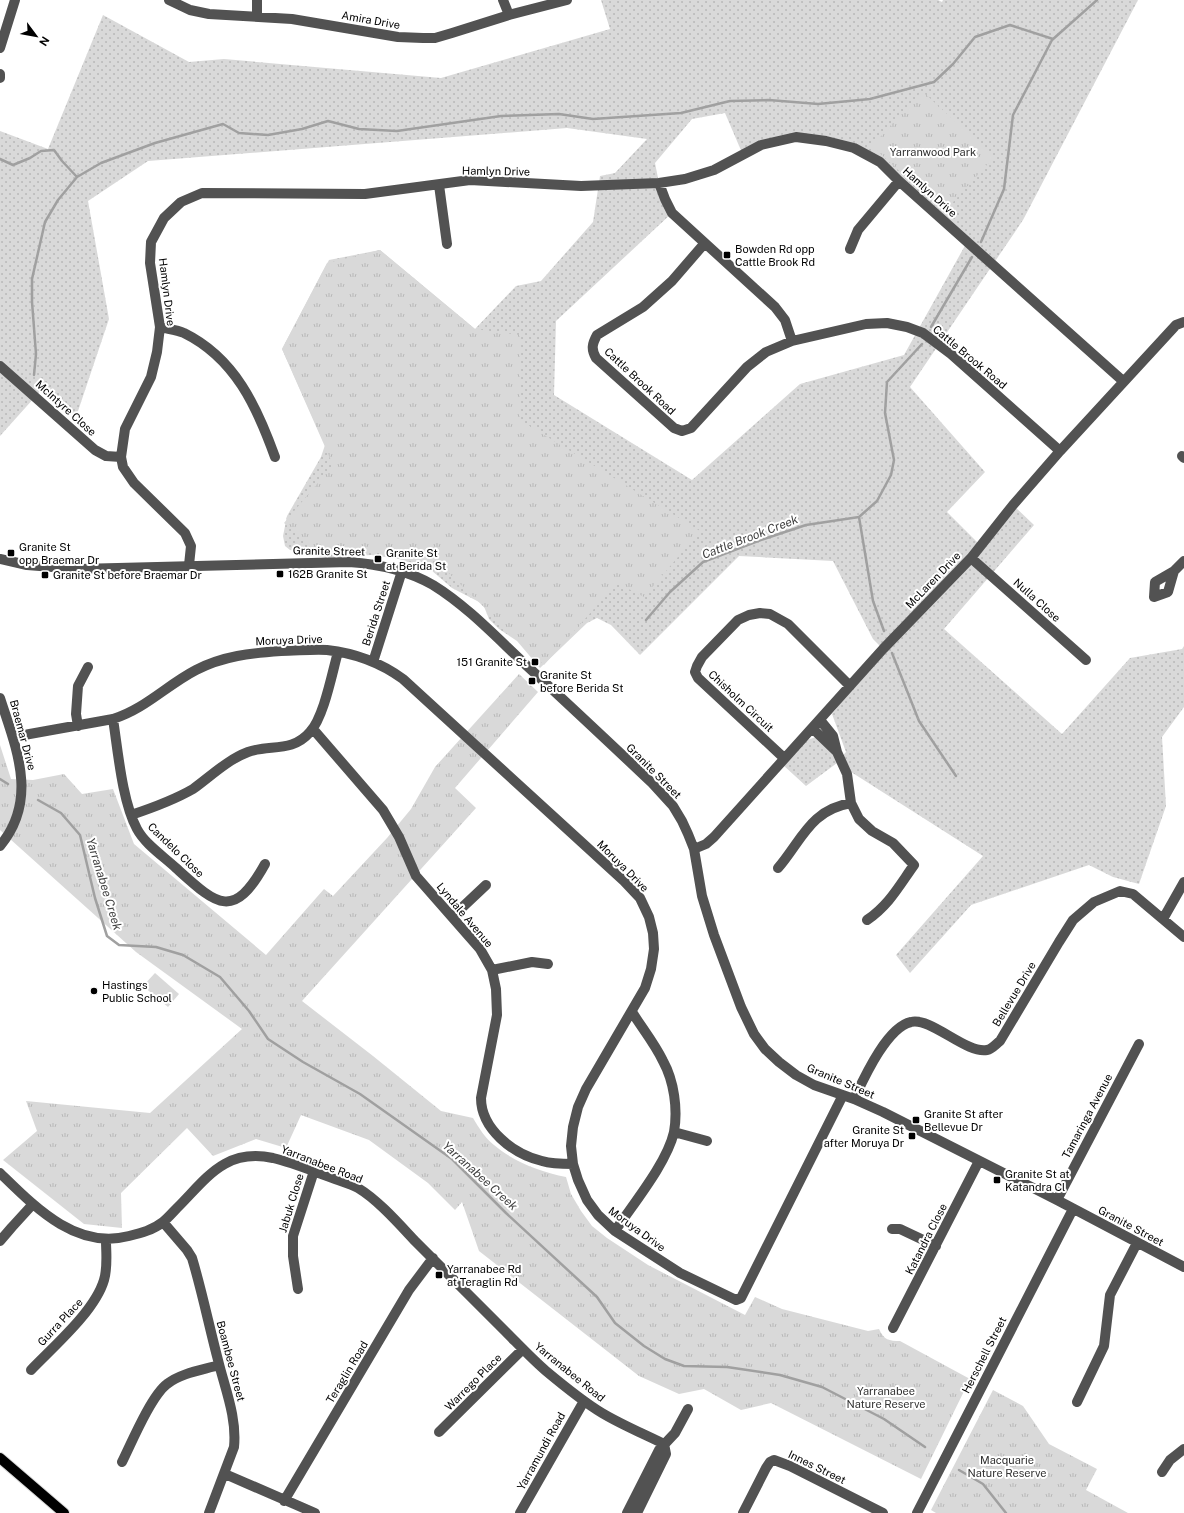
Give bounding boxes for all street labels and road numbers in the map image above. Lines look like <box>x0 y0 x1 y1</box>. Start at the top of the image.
street label: Amira Drive <box>341 9 401 31</box>
street label: Hamlyn Drive <box>462 164 530 178</box>
street label: Hamlyn Drive <box>901 165 959 219</box>
street label: Hamlyn Drive <box>157 257 177 327</box>
street label: Cattle Brook Road <box>931 323 1009 391</box>
street label: Cattle Brook Road <box>602 345 678 417</box>
street label: McIntyre Close <box>34 378 98 438</box>
street label: Granite Street <box>293 544 365 558</box>
street label: McLaren Drive <box>903 549 963 611</box>
street label: Nulla Close <box>1011 576 1063 624</box>
street label: Berida Street <box>360 579 392 647</box>
street label: Moruya Drive <box>255 633 323 647</box>
street label: Chisholm Circuit <box>706 668 776 734</box>
street label: Braemar Drive <box>8 698 38 772</box>
street label: Granite Street <box>624 741 684 801</box>
street label: Candelo Close <box>145 820 207 880</box>
street label: Moruya Drive <box>595 838 651 894</box>
street label: Lyndale Avenue <box>435 880 495 950</box>
street label: Bellevue Drive <box>990 960 1038 1028</box>
street label: Granite Street <box>805 1061 877 1101</box>
street label: Tamaringa Avenue <box>1060 1072 1114 1160</box>
street label: Yarranabee Road <box>279 1143 365 1185</box>
street label: Jabuk Close <box>276 1172 306 1234</box>
street label: Katandra Close <box>903 1202 949 1276</box>
street label: Moruya Drive <box>606 1204 668 1254</box>
street label: Granite Street <box>1096 1204 1166 1248</box>
street label: Gurra Place <box>35 1296 85 1348</box>
street label: Herschell Street <box>960 1315 1008 1395</box>
street label: Boambee Street <box>214 1319 248 1403</box>
street label: Teraglin Road <box>324 1339 370 1405</box>
street label: Yarranabee Road <box>533 1340 607 1404</box>
street label: Warrego Place <box>442 1351 504 1413</box>
street label: Yarramundi Road <box>515 1410 567 1492</box>
street label: Innes Street <box>786 1448 848 1486</box>

